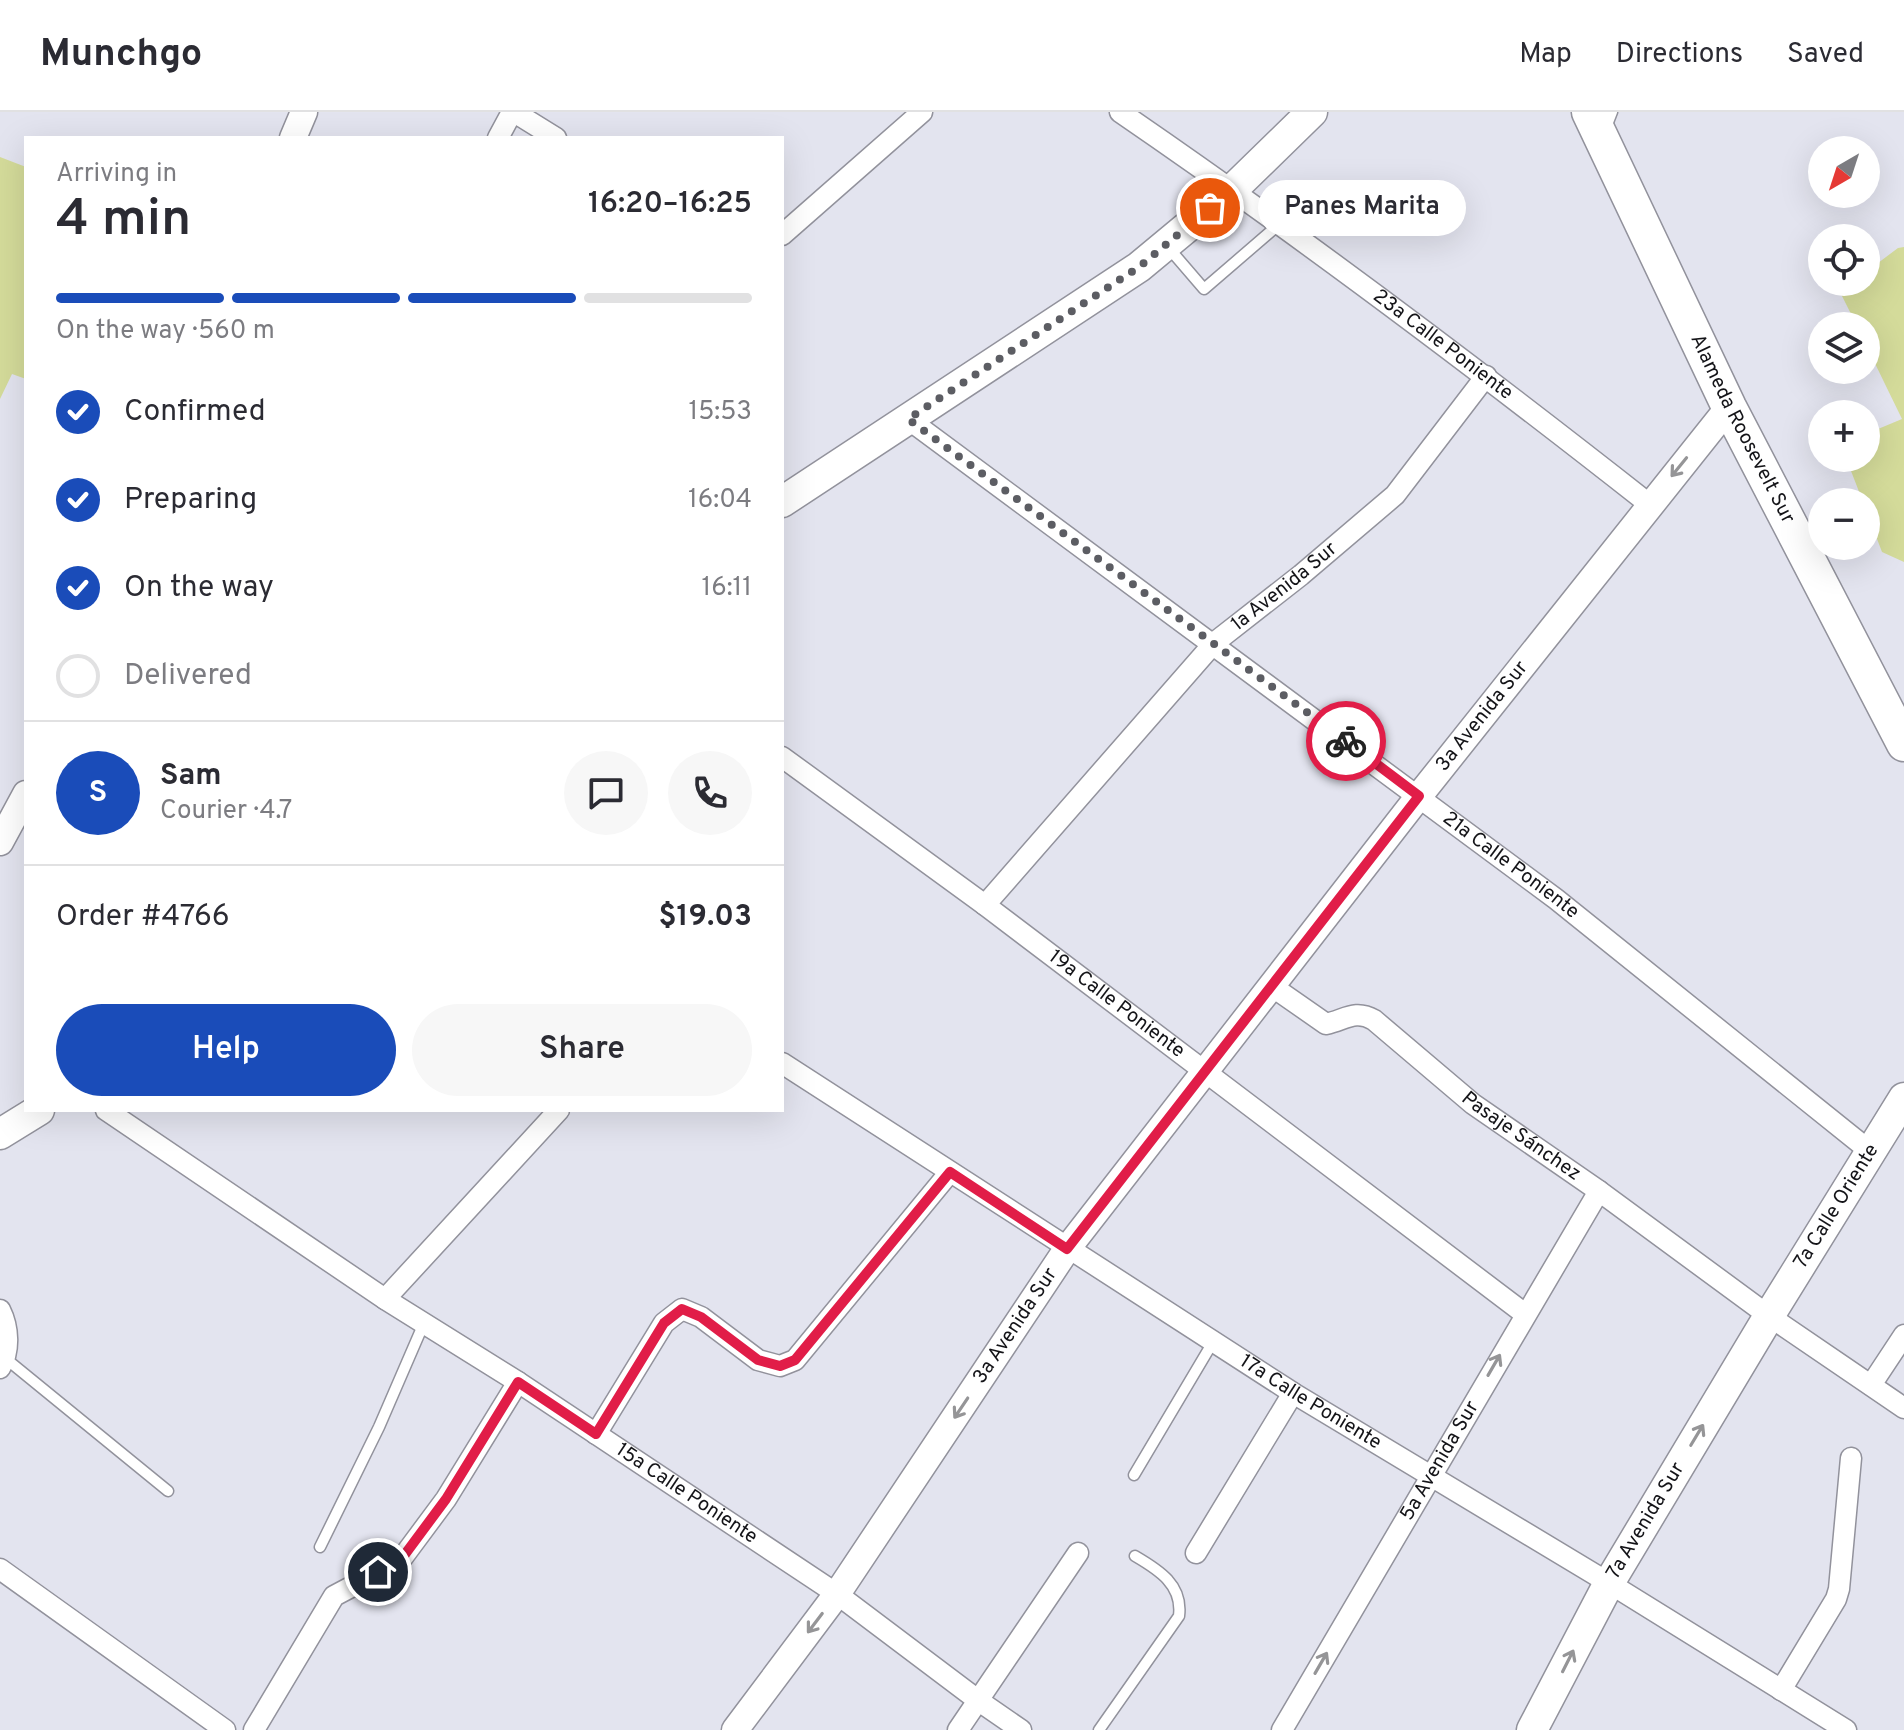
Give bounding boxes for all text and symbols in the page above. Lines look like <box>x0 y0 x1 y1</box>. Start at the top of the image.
text: Munchgo <box>40 31 202 80</box>
text: Map <box>1519 37 1572 73</box>
text: Directions <box>1616 37 1743 73</box>
text: Saved <box>1787 37 1864 73</box>
north arrow <box>1808 136 1880 208</box>
map controls <box>1808 136 1880 560</box>
text: Arriving in <box>56 158 177 191</box>
pin <box>1176 174 1244 242</box>
callout: Panes Marita <box>1258 180 1466 236</box>
text: 16:20–16:25 <box>588 186 752 223</box>
icon: bag <box>1188 186 1232 230</box>
text: 4 min <box>56 188 191 254</box>
text: Panes Marita <box>1284 191 1440 224</box>
button: locate <box>1808 224 1880 296</box>
street label: 23a Calle Poniente <box>1367 284 1518 406</box>
button: layers <box>1808 312 1880 384</box>
text: On the way · 560 m <box>56 315 275 348</box>
street label: Alameda Roosevelt Sur <box>1683 330 1801 528</box>
icon: check <box>56 390 100 434</box>
text: Confirmed <box>124 394 266 431</box>
text: 15:53 <box>689 396 752 429</box>
button: + <box>1808 400 1880 472</box>
one-way arrow <box>1670 456 1688 477</box>
icon: check <box>56 478 100 522</box>
text: Preparing <box>124 482 257 519</box>
text: 16:04 <box>688 484 752 517</box>
button: − <box>1808 488 1880 560</box>
street label: 1a Avenida Sur <box>1226 536 1343 638</box>
icon: check <box>56 566 100 610</box>
text: On the way <box>124 570 274 607</box>
text: 16:11 <box>702 572 752 605</box>
street label: 3a Avenida Sur <box>1430 656 1535 777</box>
text: Delivered <box>124 658 252 695</box>
courier <box>1306 701 1386 781</box>
icon: bike <box>1324 719 1368 763</box>
button: chat <box>564 751 648 835</box>
button: phone <box>668 751 752 835</box>
text: Sam <box>160 758 222 795</box>
text: S <box>89 775 107 812</box>
text: Courier · 4.7 <box>160 795 292 828</box>
street label: 21a Calle Poniente <box>1437 806 1584 925</box>
text: Order #4766 <box>56 899 230 936</box>
text: $19.03 <box>658 899 752 936</box>
street label: 19a Calle Poniente <box>1043 945 1190 1064</box>
button: Help <box>56 1004 396 1096</box>
button: Share <box>412 1004 752 1096</box>
street label: Pasaje Sánchez <box>1455 1086 1586 1187</box>
street label: 7a Calle Oriente <box>1788 1139 1885 1274</box>
street label: 3a Avenida Sur <box>968 1263 1064 1389</box>
street label: 17a Calle Poniente <box>1234 1349 1386 1456</box>
one-way arrow <box>1487 1354 1502 1378</box>
one-way arrow <box>953 1396 969 1418</box>
street label: 5a Avenida Sur <box>1395 1396 1486 1526</box>
one-way arrow <box>1689 1424 1705 1447</box>
street label: 15a Calle Poniente <box>611 1438 762 1550</box>
street label: 7a Avenida Sur <box>1601 1458 1691 1584</box>
pin <box>344 1538 412 1606</box>
icon: home <box>356 1550 400 1594</box>
one-way arrow <box>807 1612 824 1633</box>
one-way arrow <box>1561 1649 1577 1673</box>
one-way arrow <box>1313 1652 1329 1675</box>

